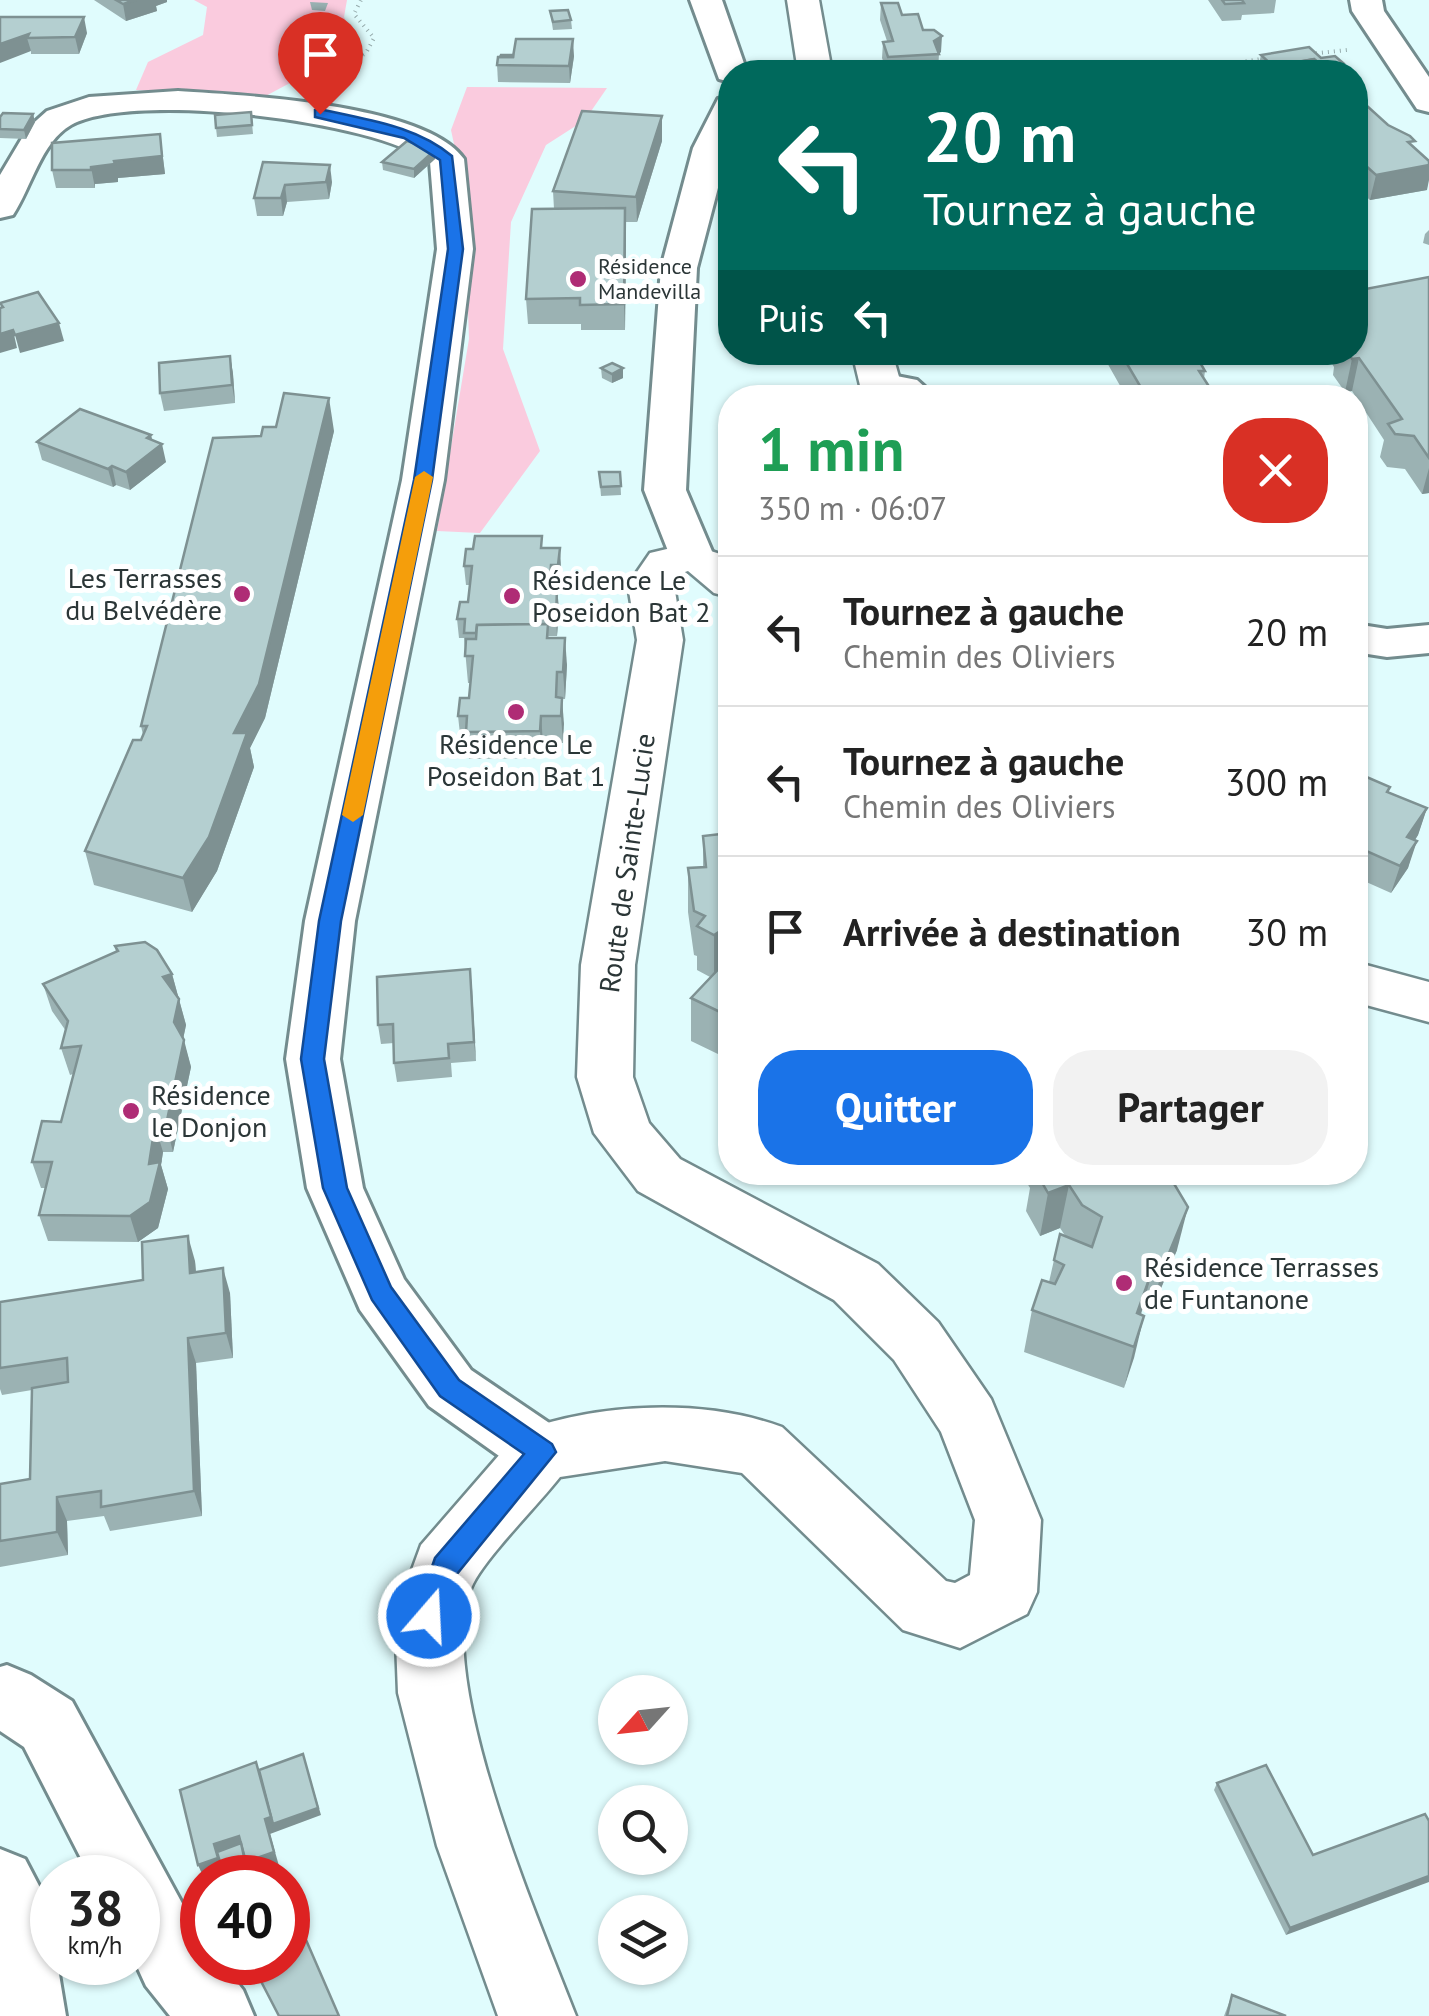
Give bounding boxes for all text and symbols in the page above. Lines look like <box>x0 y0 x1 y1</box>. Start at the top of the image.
pin <box>278 12 363 115</box>
icon: arrive <box>293 27 348 82</box>
text: 20 m <box>923 91 1076 181</box>
icon: left <box>758 100 888 230</box>
text: Tournez à gauche <box>923 179 1257 237</box>
place label: Résidence Mandevilla <box>598 252 701 305</box>
marker: Résidence Mandevilla <box>567 268 589 290</box>
icon: left <box>845 290 900 345</box>
text: Puis <box>758 293 825 342</box>
text: 1 min <box>758 410 904 488</box>
button: close <box>1223 418 1328 523</box>
text: 350 m · 06:07 <box>758 487 947 529</box>
place label: Les Terrasses du Belvédère <box>65 559 222 628</box>
place label: Résidence Le Poseidon Bat 2 <box>532 561 711 630</box>
marker: Les Terrasses du Belvédère <box>231 583 253 605</box>
marker: Résidence Le Poseidon Bat 2 <box>501 585 523 607</box>
text: Tournez à gauche <box>843 586 1124 635</box>
icon: left <box>758 604 813 659</box>
text: 20 m <box>1246 607 1328 656</box>
text: Chemin des Oliviers <box>843 635 1116 677</box>
marker: Résidence Le Poseidon Bat 1 <box>505 701 527 723</box>
place label: Résidence Le Poseidon Bat 1 <box>427 725 605 794</box>
street label: Route de Sainte-Lucie <box>590 731 663 995</box>
text: Tournez à gauche <box>843 736 1124 785</box>
icon: left <box>758 754 813 809</box>
text: 300 m <box>1225 757 1328 806</box>
text: Chemin des Oliviers <box>843 785 1116 827</box>
icon: arrive <box>758 904 813 959</box>
text: Arrivée à destination <box>843 907 1181 956</box>
text: 30 m <box>1246 907 1328 956</box>
button: Quitter <box>758 1050 1033 1165</box>
button: Partager <box>1053 1050 1328 1165</box>
place label: Résidence le Donjon <box>151 1076 271 1145</box>
marker: Résidence le Donjon <box>120 1100 142 1122</box>
place label: Résidence Terrasses de Funtanone <box>1144 1248 1379 1317</box>
marker: Résidence Terrasses de Funtanone <box>1113 1272 1135 1294</box>
position arrow <box>377 1564 481 1668</box>
north arrow <box>598 1675 688 1765</box>
map controls <box>598 1675 688 1985</box>
button: search <box>598 1785 688 1875</box>
speed limit sign: 40 <box>180 1855 310 1985</box>
text: 38 <box>67 1875 123 1940</box>
button: layers <box>598 1895 688 1985</box>
text: km/h <box>68 1929 122 1961</box>

